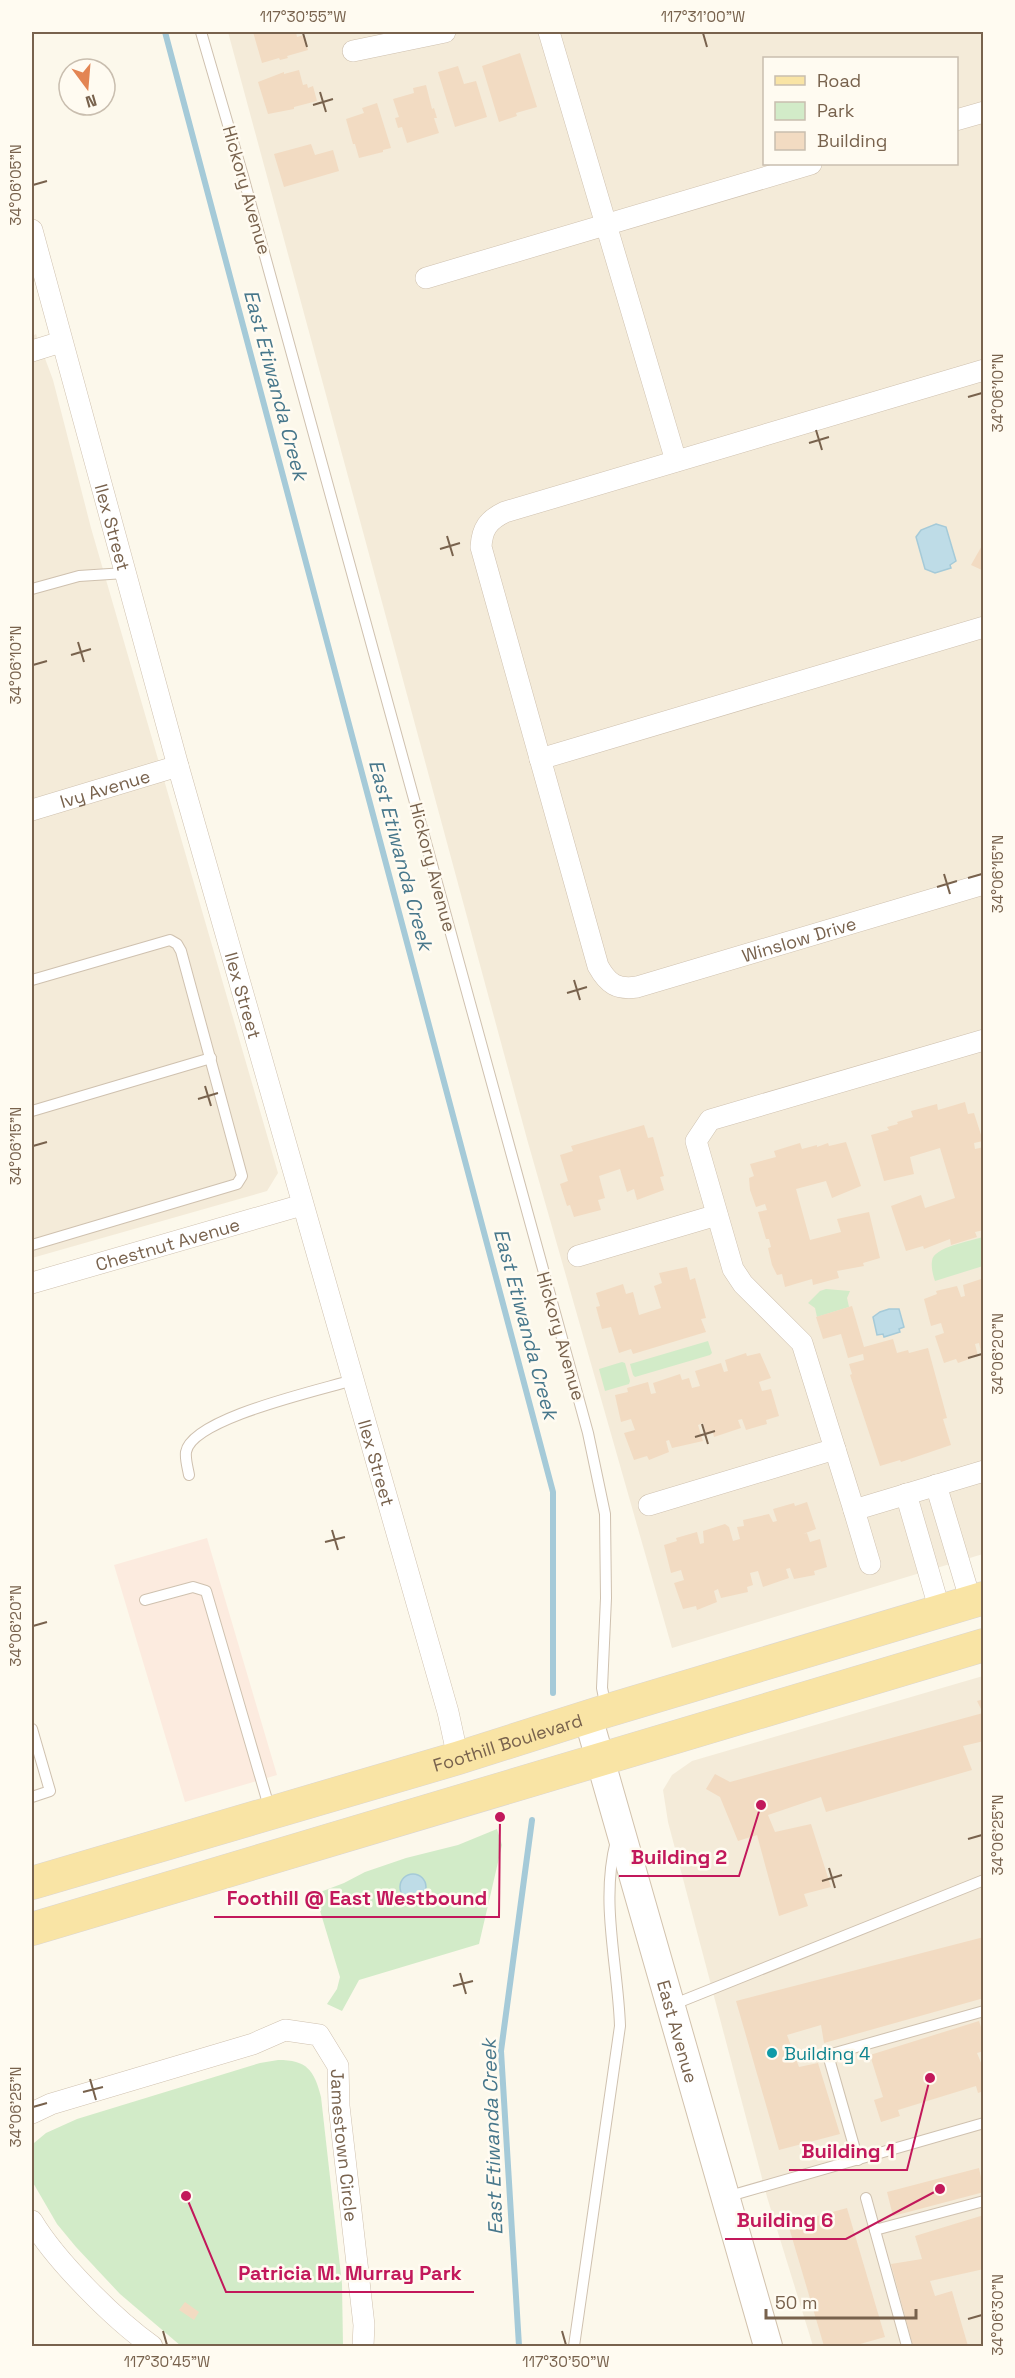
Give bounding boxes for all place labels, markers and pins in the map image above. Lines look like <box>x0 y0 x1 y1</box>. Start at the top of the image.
callout: Building 2 <box>619 1838 739 1876</box>
callout: Foothill @ East Westbound <box>214 1879 499 1917</box>
place label: Building 4 <box>784 2042 870 2065</box>
marker: Building 4 <box>765 2046 779 2060</box>
callout: Building 1 <box>789 2132 907 2170</box>
callout: Building 6 <box>725 2201 846 2239</box>
callout: Patricia M. Murray Park <box>226 2254 474 2292</box>

